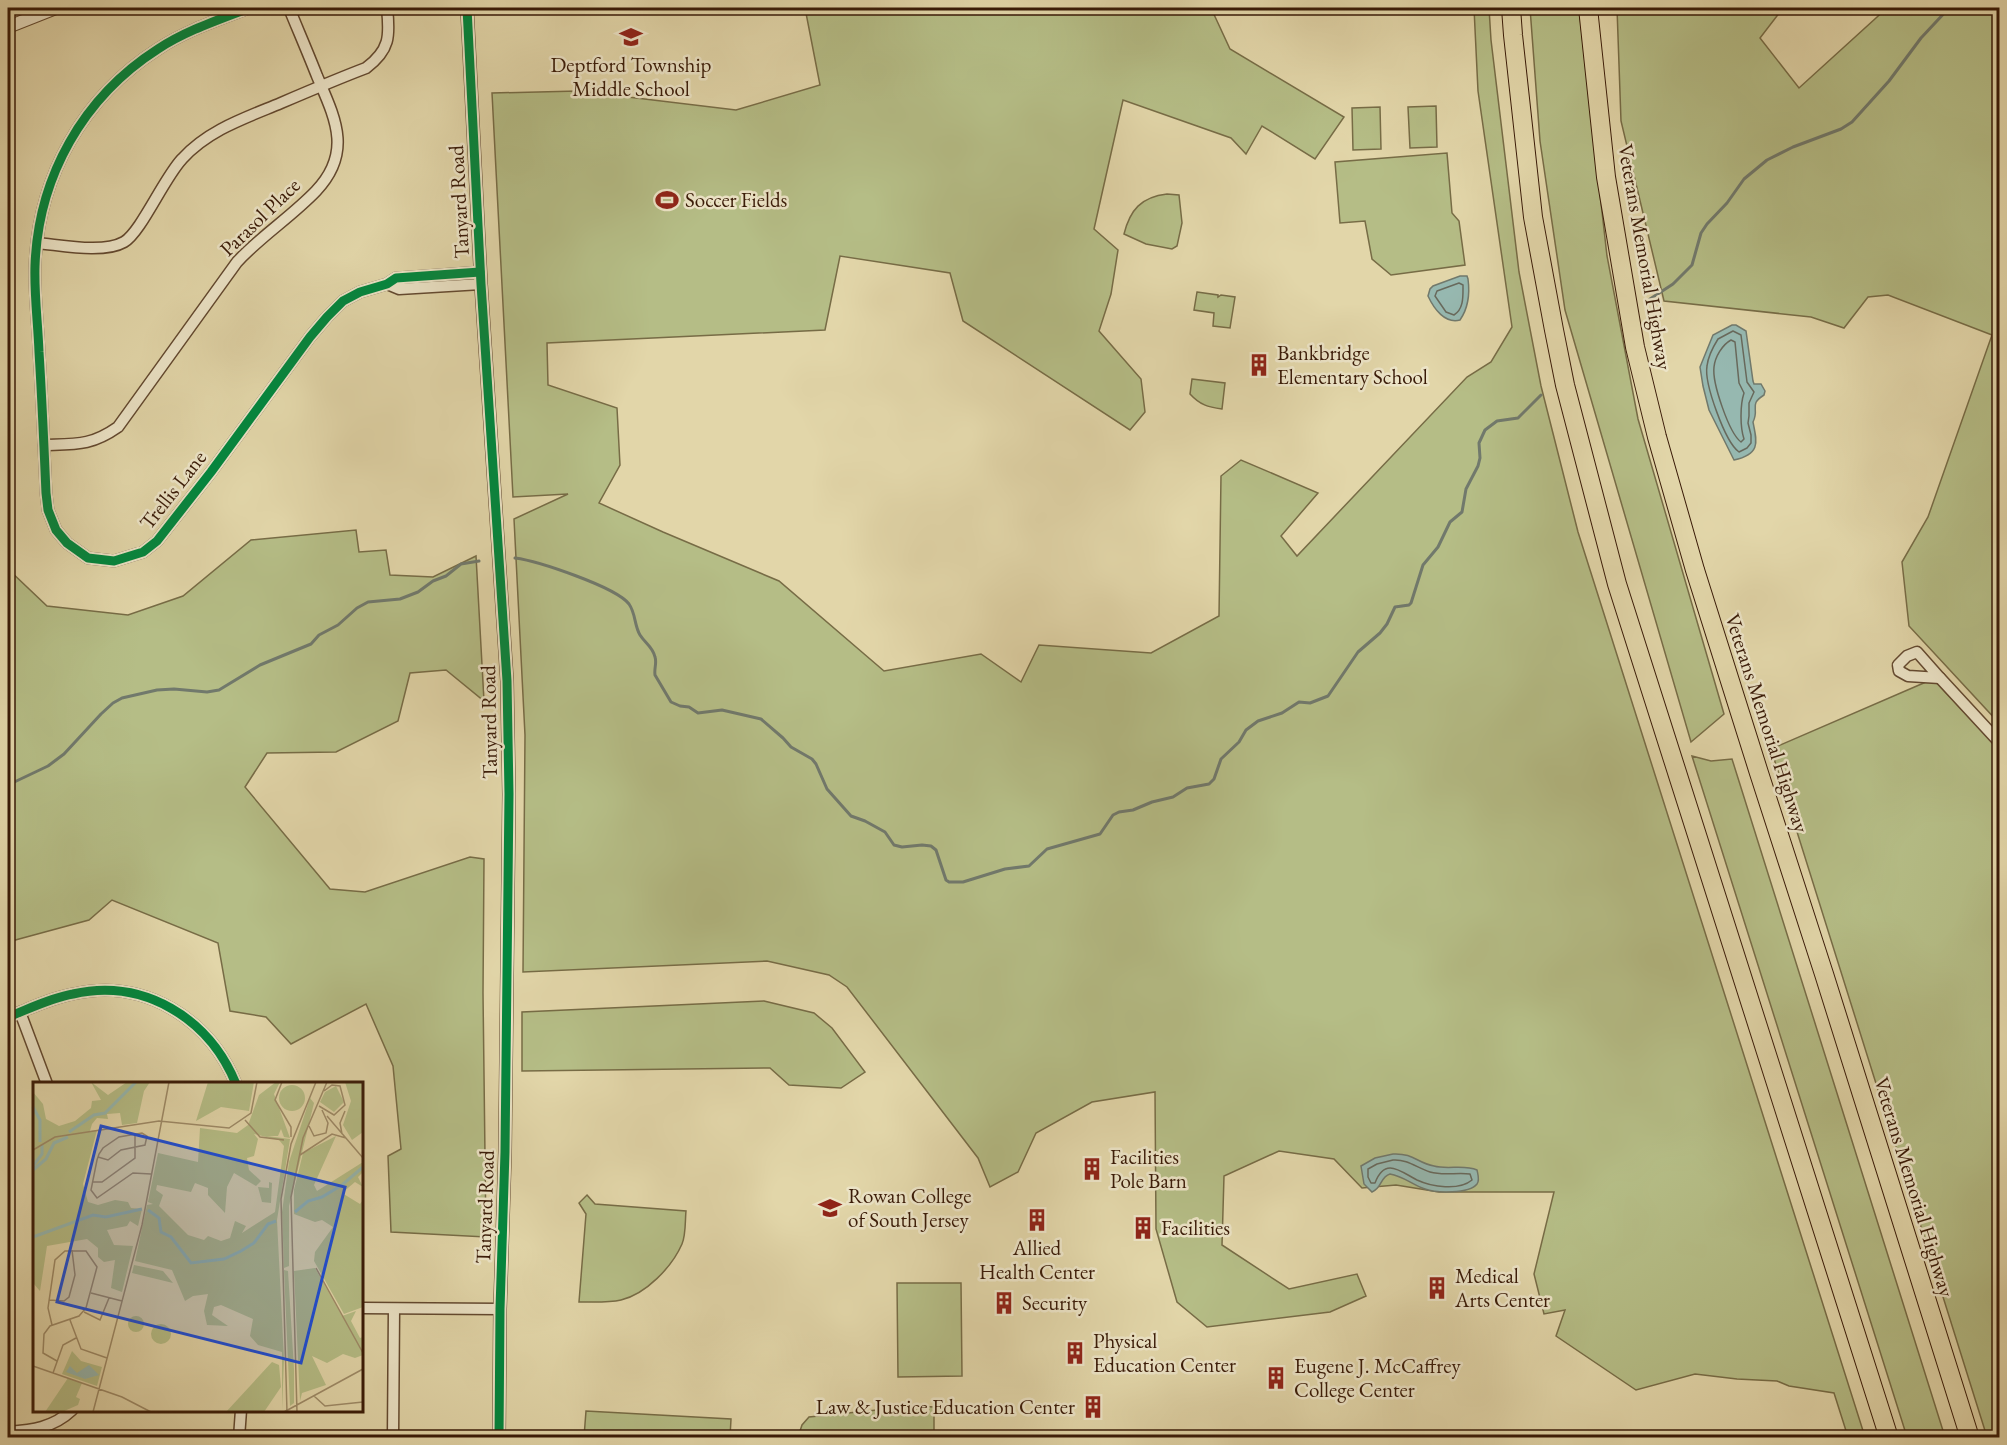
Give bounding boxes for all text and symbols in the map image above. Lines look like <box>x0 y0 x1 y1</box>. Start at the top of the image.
school or university icon: Deptford Township Middle School <box>618 24 644 50</box>
place label: Deptford Township Middle School <box>551 51 712 102</box>
street label: Veterans Memorial Highway <box>1612 142 1679 373</box>
street label: Tanyard Road <box>442 144 475 259</box>
street label: Parasol Place <box>214 172 306 262</box>
place label: Soccer Fields <box>685 186 788 213</box>
sports icon: Soccer Fields <box>654 187 680 213</box>
place label: Bankbridge Elementary School <box>1277 339 1428 390</box>
building icon: Bankbridge Elementary School <box>1246 352 1272 378</box>
street label: Trellis Lane <box>133 445 212 535</box>
street label: Veterans Memorial Highway <box>1719 610 1816 837</box>
street label: Tanyard Road <box>474 665 503 779</box>
street label: Veterans Memorial Highway <box>1868 1074 1961 1301</box>
inset map <box>33 1082 363 1412</box>
place label: Facilities Pole Barn <box>1110 1143 1187 1194</box>
street label: Tanyard Road <box>469 1149 500 1264</box>
building icon: Facilities Pole Barn <box>1079 1156 1105 1182</box>
place label: Rowan College of South Jersey <box>848 1182 971 1233</box>
school or university icon: Rowan College of South Jersey <box>817 1195 843 1221</box>
building icon: Allied Health Center <box>1024 1207 1050 1233</box>
place label: Facilities <box>1161 1214 1230 1241</box>
building icon: Facilities <box>1130 1215 1156 1241</box>
place label: Allied Health Center <box>979 1234 1095 1285</box>
place label: Medical Arts Center <box>1454 1262 1550 1313</box>
building icon: Medical Arts Center <box>1424 1275 1450 1301</box>
place label: Security <box>1022 1289 1088 1316</box>
building icon: Security <box>991 1290 1017 1316</box>
place label: Physical Education Center <box>1093 1327 1236 1378</box>
building icon: Physical Education Center <box>1062 1340 1088 1366</box>
place label: Eugene J. McCaffrey College Center <box>1294 1352 1461 1403</box>
building icon: Eugene J. McCaffrey College Center <box>1263 1365 1289 1391</box>
place label: Law & Justice Education Center <box>816 1393 1075 1420</box>
building icon: Law & Justice Education Center <box>1080 1394 1106 1420</box>

